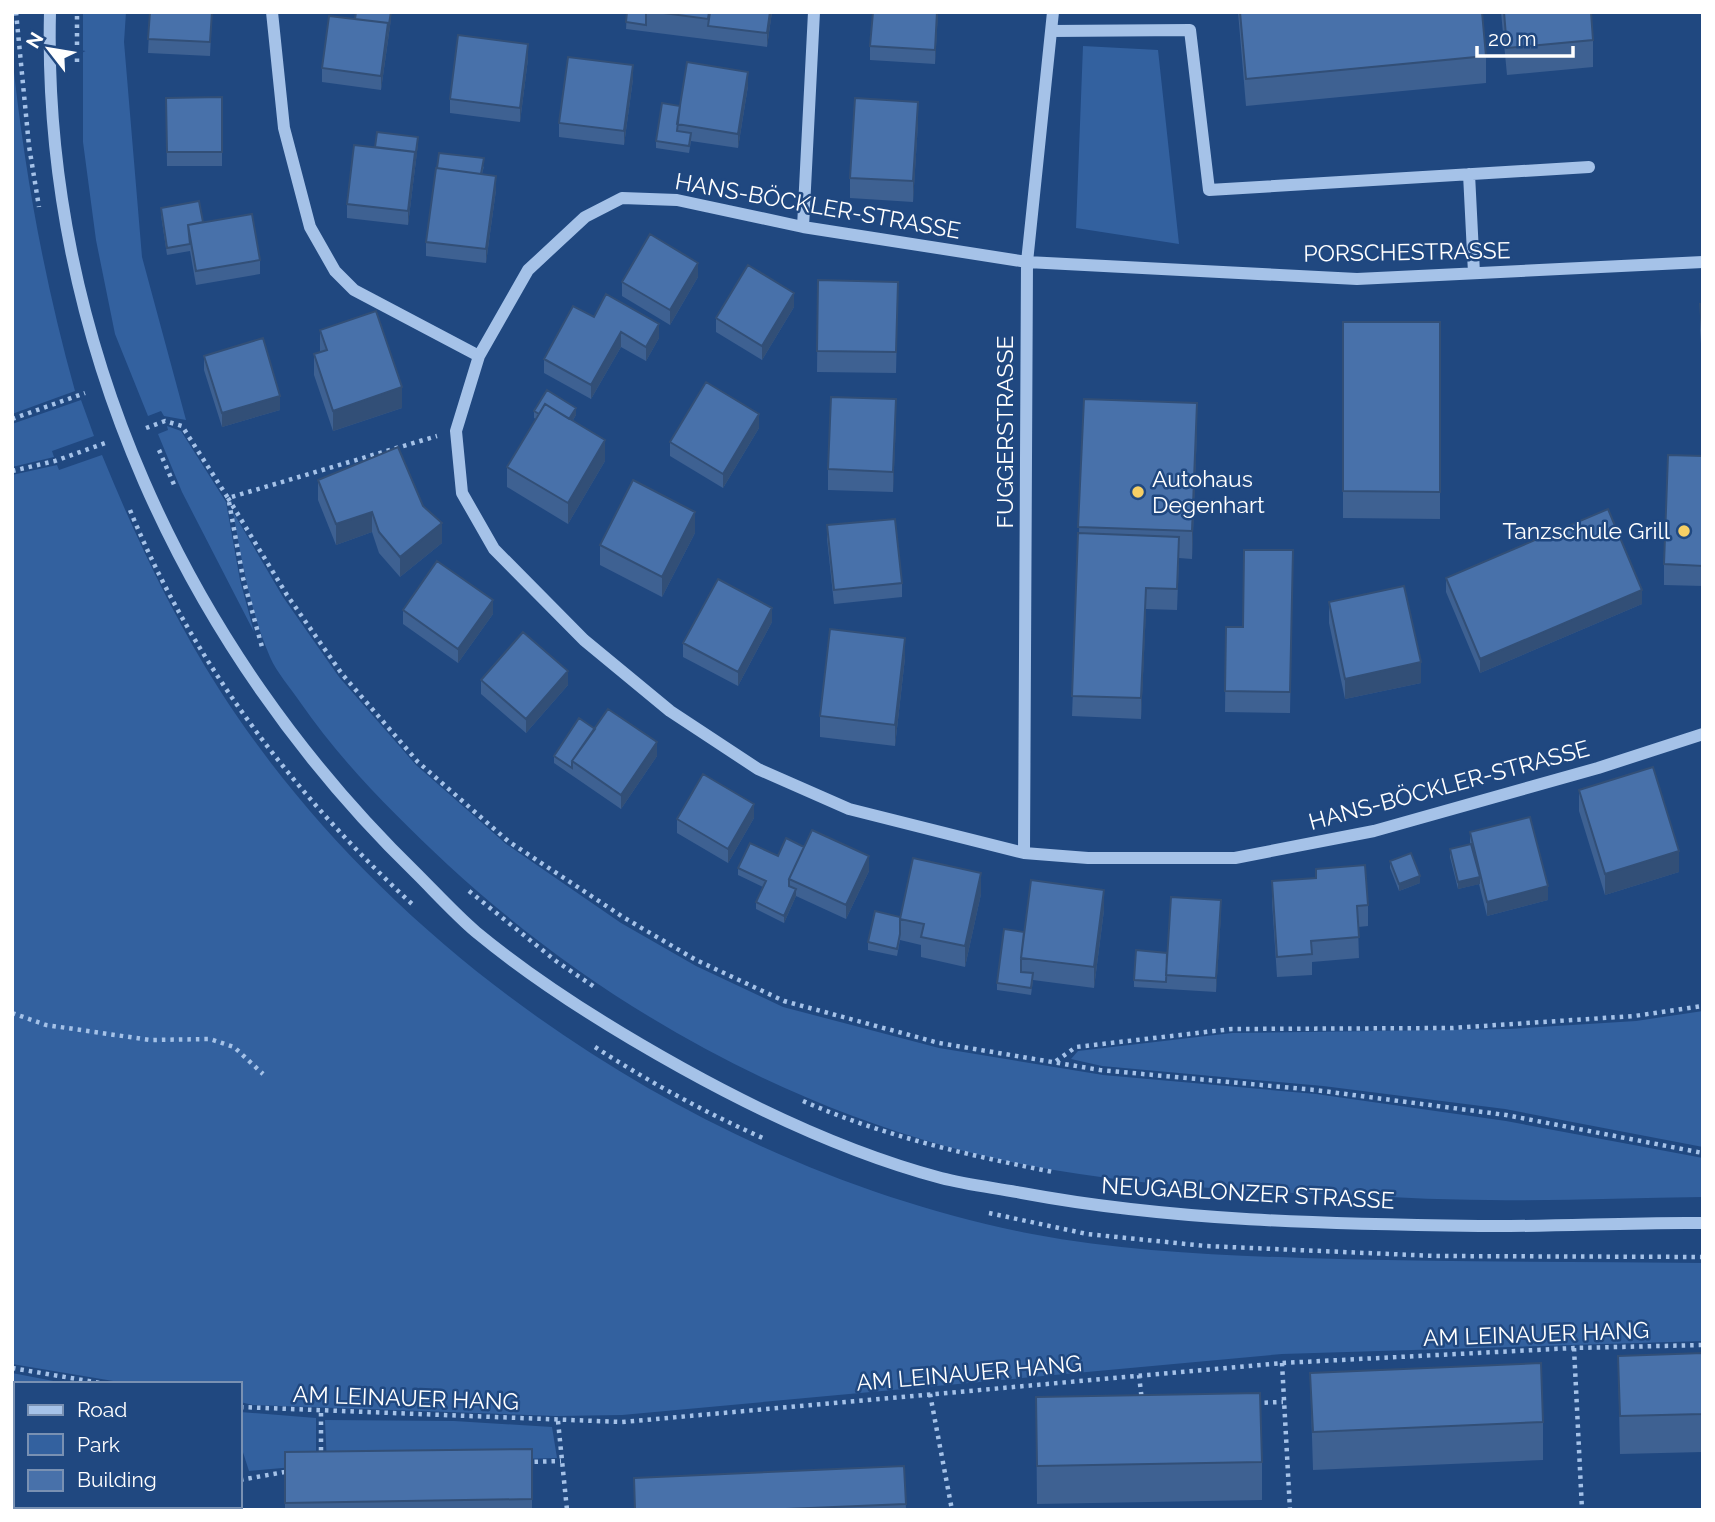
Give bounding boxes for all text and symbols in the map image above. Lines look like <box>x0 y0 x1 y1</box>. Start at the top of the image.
north arrow <box>14 14 84 84</box>
scale bar <box>1477 14 1573 58</box>
text: 20 m <box>1488 26 1536 51</box>
text: N <box>21 28 48 52</box>
street label: HANS-BÖCKLER-STRASSE <box>673 167 963 244</box>
street label: PORSCHESTRASSE <box>1303 236 1511 267</box>
street label: FUGGERSTRASSE <box>991 335 1018 529</box>
place label: Autohaus Degenhart <box>1152 465 1265 518</box>
marker: Autohaus Degenhart <box>1130 484 1146 500</box>
place label: Tanzschule Grill <box>1503 517 1671 544</box>
marker: Tanzschule Grill <box>1676 523 1692 539</box>
street label: HANS-BÖCKLER-STRASSE <box>1306 734 1592 835</box>
street label: NEUGABLONZER STRASSE <box>1101 1171 1395 1214</box>
street label: AM LEINAUER HANG <box>1422 1316 1650 1351</box>
street label: AM LEINAUER HANG <box>855 1349 1083 1396</box>
street label: AM LEINAUER HANG <box>292 1380 520 1415</box>
legend <box>14 1382 242 1508</box>
text: Road <box>77 1397 127 1422</box>
text: Park <box>77 1432 120 1457</box>
text: Building <box>77 1467 157 1492</box>

